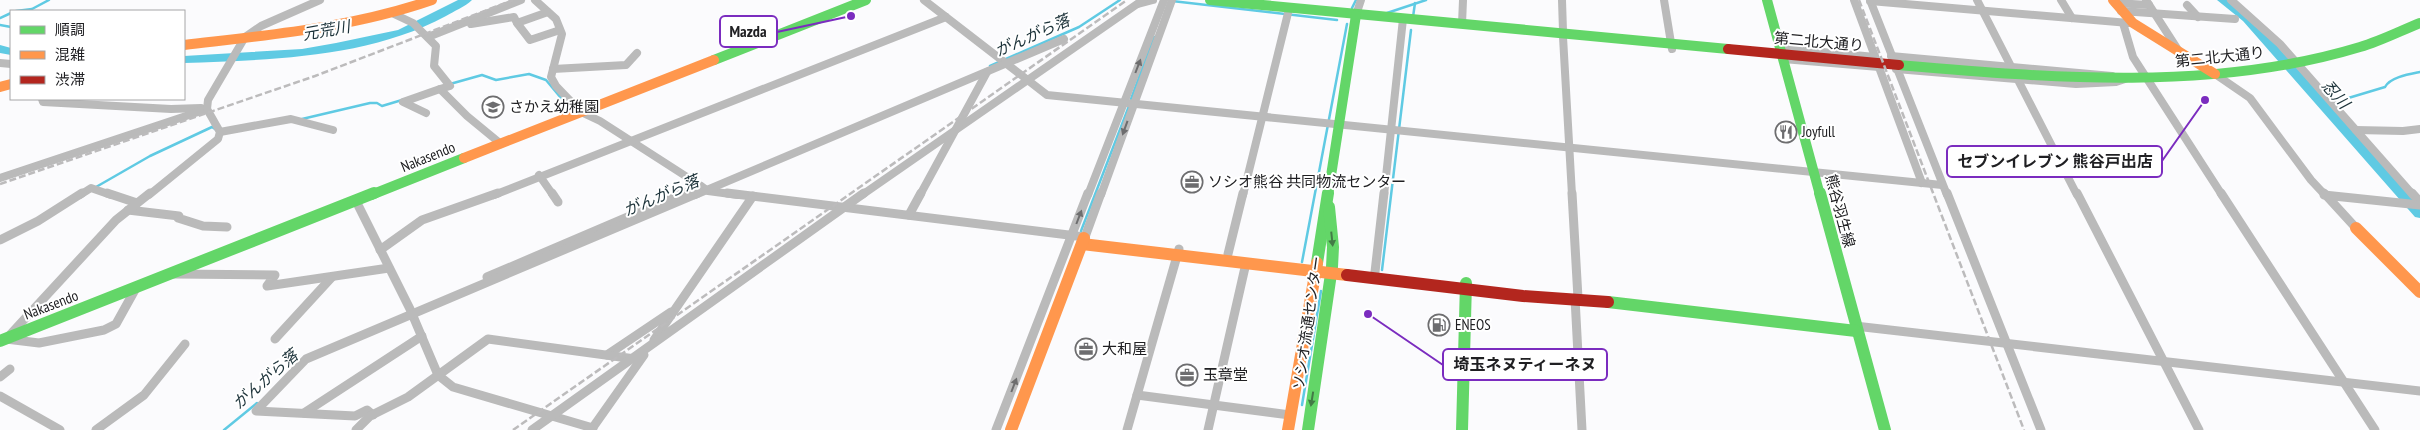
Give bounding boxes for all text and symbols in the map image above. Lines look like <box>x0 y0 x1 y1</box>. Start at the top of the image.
water label: がんがら落 <box>991 8 1075 60</box>
legend <box>10 10 185 100</box>
water label: 元荒川 <box>301 16 353 44</box>
callout: Mazda <box>720 16 777 47</box>
text: 順調 <box>55 20 85 39</box>
text: Mazda <box>729 21 767 41</box>
street label: 第二北大通り <box>1773 28 1865 55</box>
street label: 第二北大通り <box>2174 42 2266 71</box>
text: 混雑 <box>55 45 85 64</box>
one-way arrow <box>1135 58 1143 73</box>
text: 渋滞 <box>55 70 85 89</box>
water label: 忍川 <box>2318 75 2355 114</box>
school or university icon: さかえ幼稚園 <box>481 95 505 119</box>
place label: さかえ幼稚園 <box>509 97 599 116</box>
restaurant icon: Joyfull <box>1774 120 1798 144</box>
one-way arrow <box>1121 121 1129 136</box>
place label: Joyfull <box>1801 122 1835 141</box>
street label: Nakasendo <box>398 137 458 176</box>
callout: セブンイレブン 熊谷戸出店 <box>1947 146 2162 177</box>
text: セブンイレブン 熊谷戸出店 <box>1957 151 2153 171</box>
water label: がんがら落 <box>620 169 704 220</box>
office icon: ソシオ熊谷 共同物流センター <box>1180 170 1204 194</box>
place label: ソシオ熊谷 共同物流センター <box>1208 172 1406 191</box>
street label: 熊谷羽生線 <box>1822 172 1859 250</box>
one-way arrow <box>1075 209 1083 224</box>
one-way arrow <box>1328 231 1336 247</box>
street label: ソシオ流通センター <box>1289 255 1326 391</box>
street label: Nakasendo <box>21 286 81 324</box>
fuel station icon: ENEOS <box>1427 313 1451 337</box>
place label: ENEOS <box>1455 315 1491 334</box>
office icon: 大和屋 <box>1074 337 1098 361</box>
place label: 大和屋 <box>1102 339 1147 358</box>
water label: がんがら落 <box>228 343 304 413</box>
callout: 埼玉ネヌティーネヌ <box>1443 349 1607 380</box>
text: 埼玉ネヌティーネヌ <box>1453 354 1597 374</box>
office icon: 玉章堂 <box>1175 363 1199 387</box>
place label: 玉章堂 <box>1203 365 1248 384</box>
one-way arrow <box>1011 377 1018 392</box>
one-way arrow <box>1308 392 1316 408</box>

